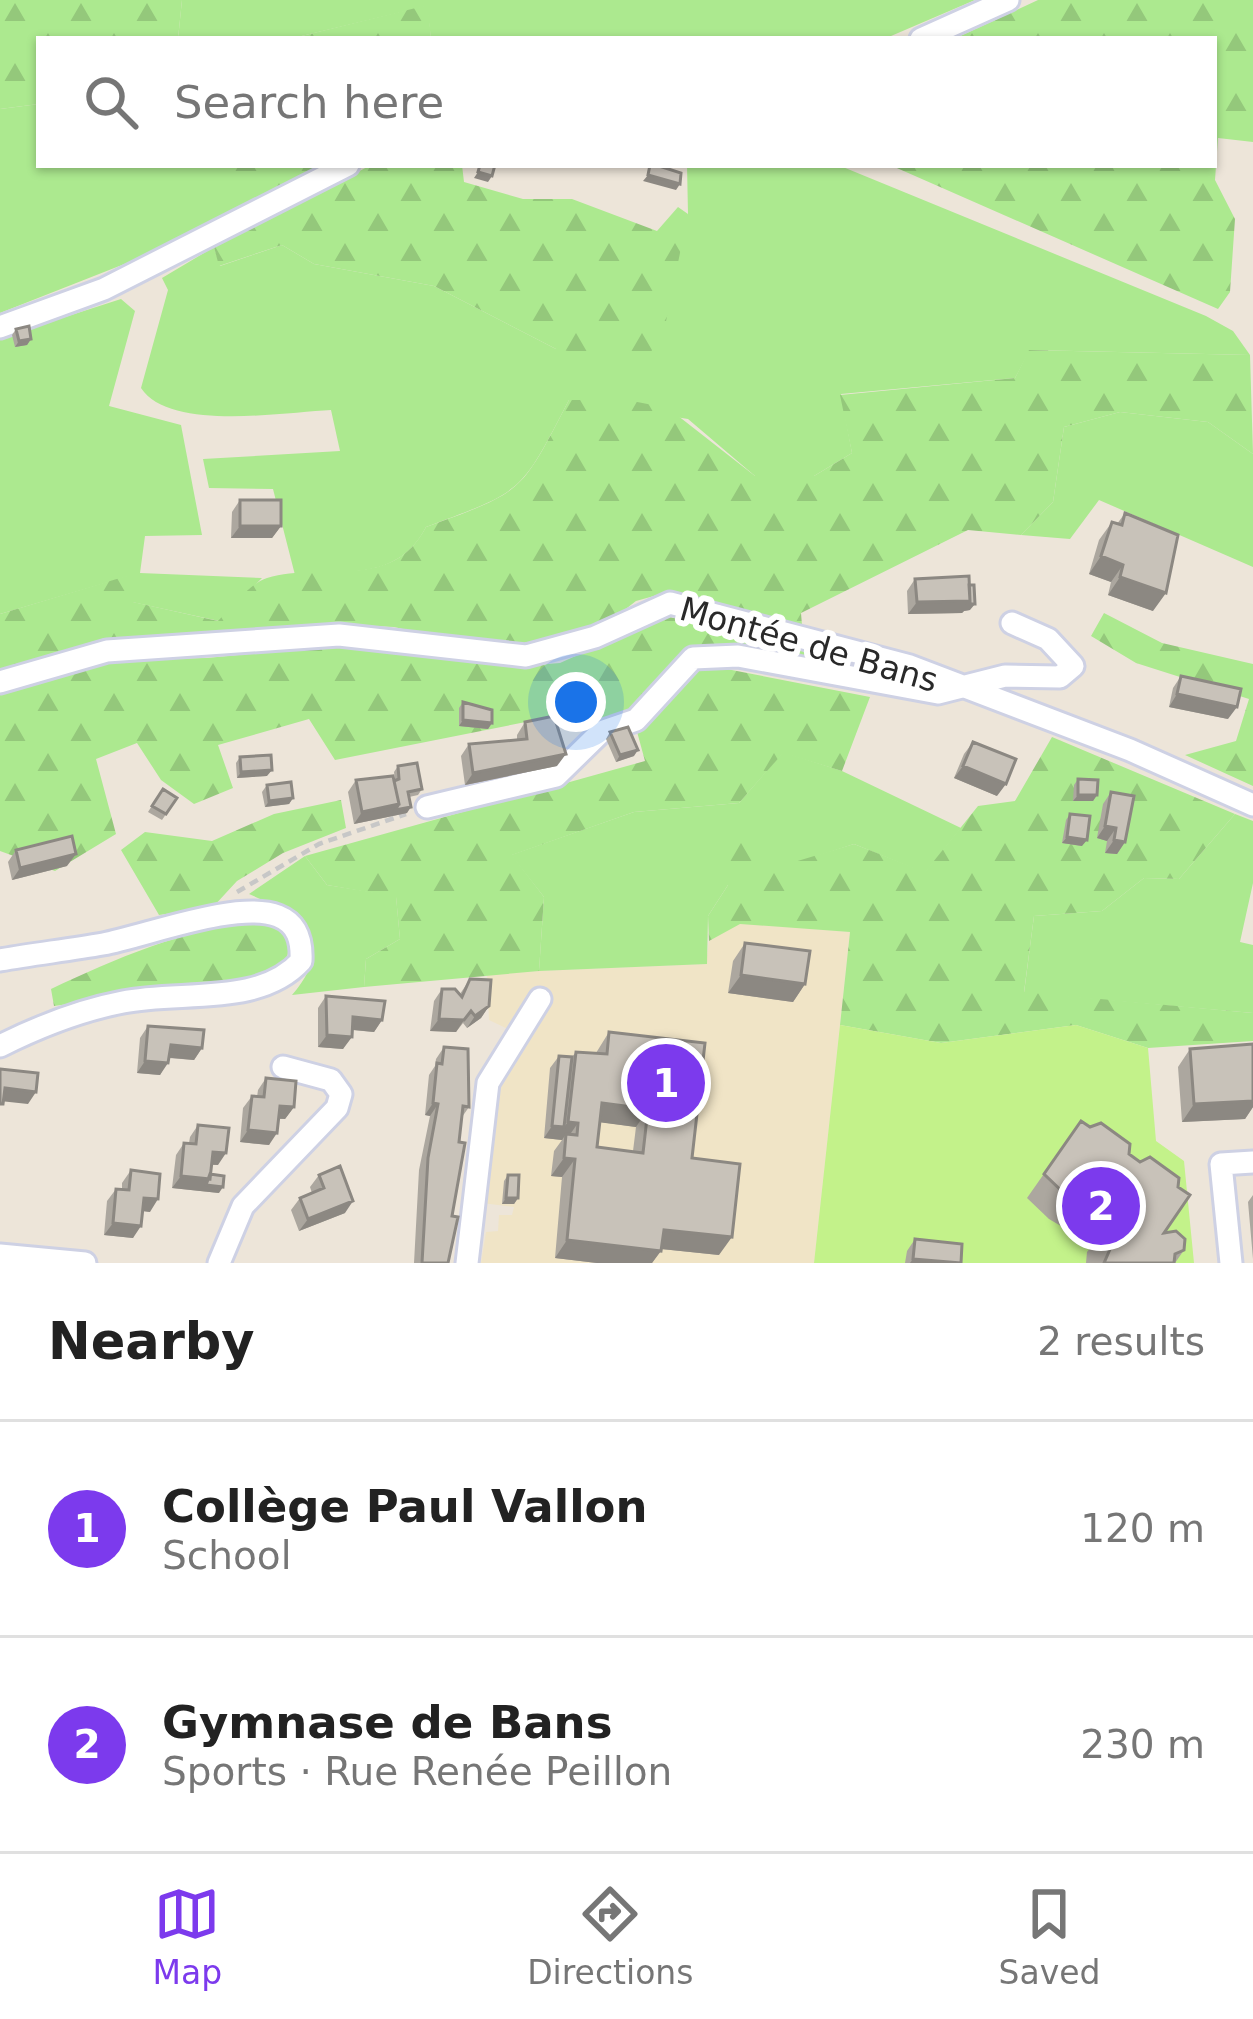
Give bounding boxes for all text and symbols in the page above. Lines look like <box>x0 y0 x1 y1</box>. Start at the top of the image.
search box <box>36 36 1217 168</box>
icon: search <box>78 69 144 135</box>
text: Search here <box>174 76 444 129</box>
street label: Montée de Bans <box>675 589 942 700</box>
your location <box>546 672 606 732</box>
pin: 1 <box>627 1038 705 1128</box>
pin: 2 <box>1062 1161 1140 1251</box>
text: Nearby <box>48 1312 255 1371</box>
text: 2 results <box>1037 1319 1205 1364</box>
text: Collège Paul Vallon <box>162 1480 648 1533</box>
text: 1 <box>73 1506 101 1551</box>
text: 120 m <box>1080 1506 1205 1551</box>
text: School <box>162 1533 291 1578</box>
text: Gymnase de Bans <box>162 1696 612 1749</box>
text: 2 <box>73 1722 101 1767</box>
text: 230 m <box>1080 1722 1205 1767</box>
text: Sports · Rue Renée Peillon <box>162 1749 672 1794</box>
tab: Map <box>153 1881 222 1992</box>
tab: Directions <box>527 1881 693 1992</box>
tab: Saved <box>999 1881 1100 1992</box>

